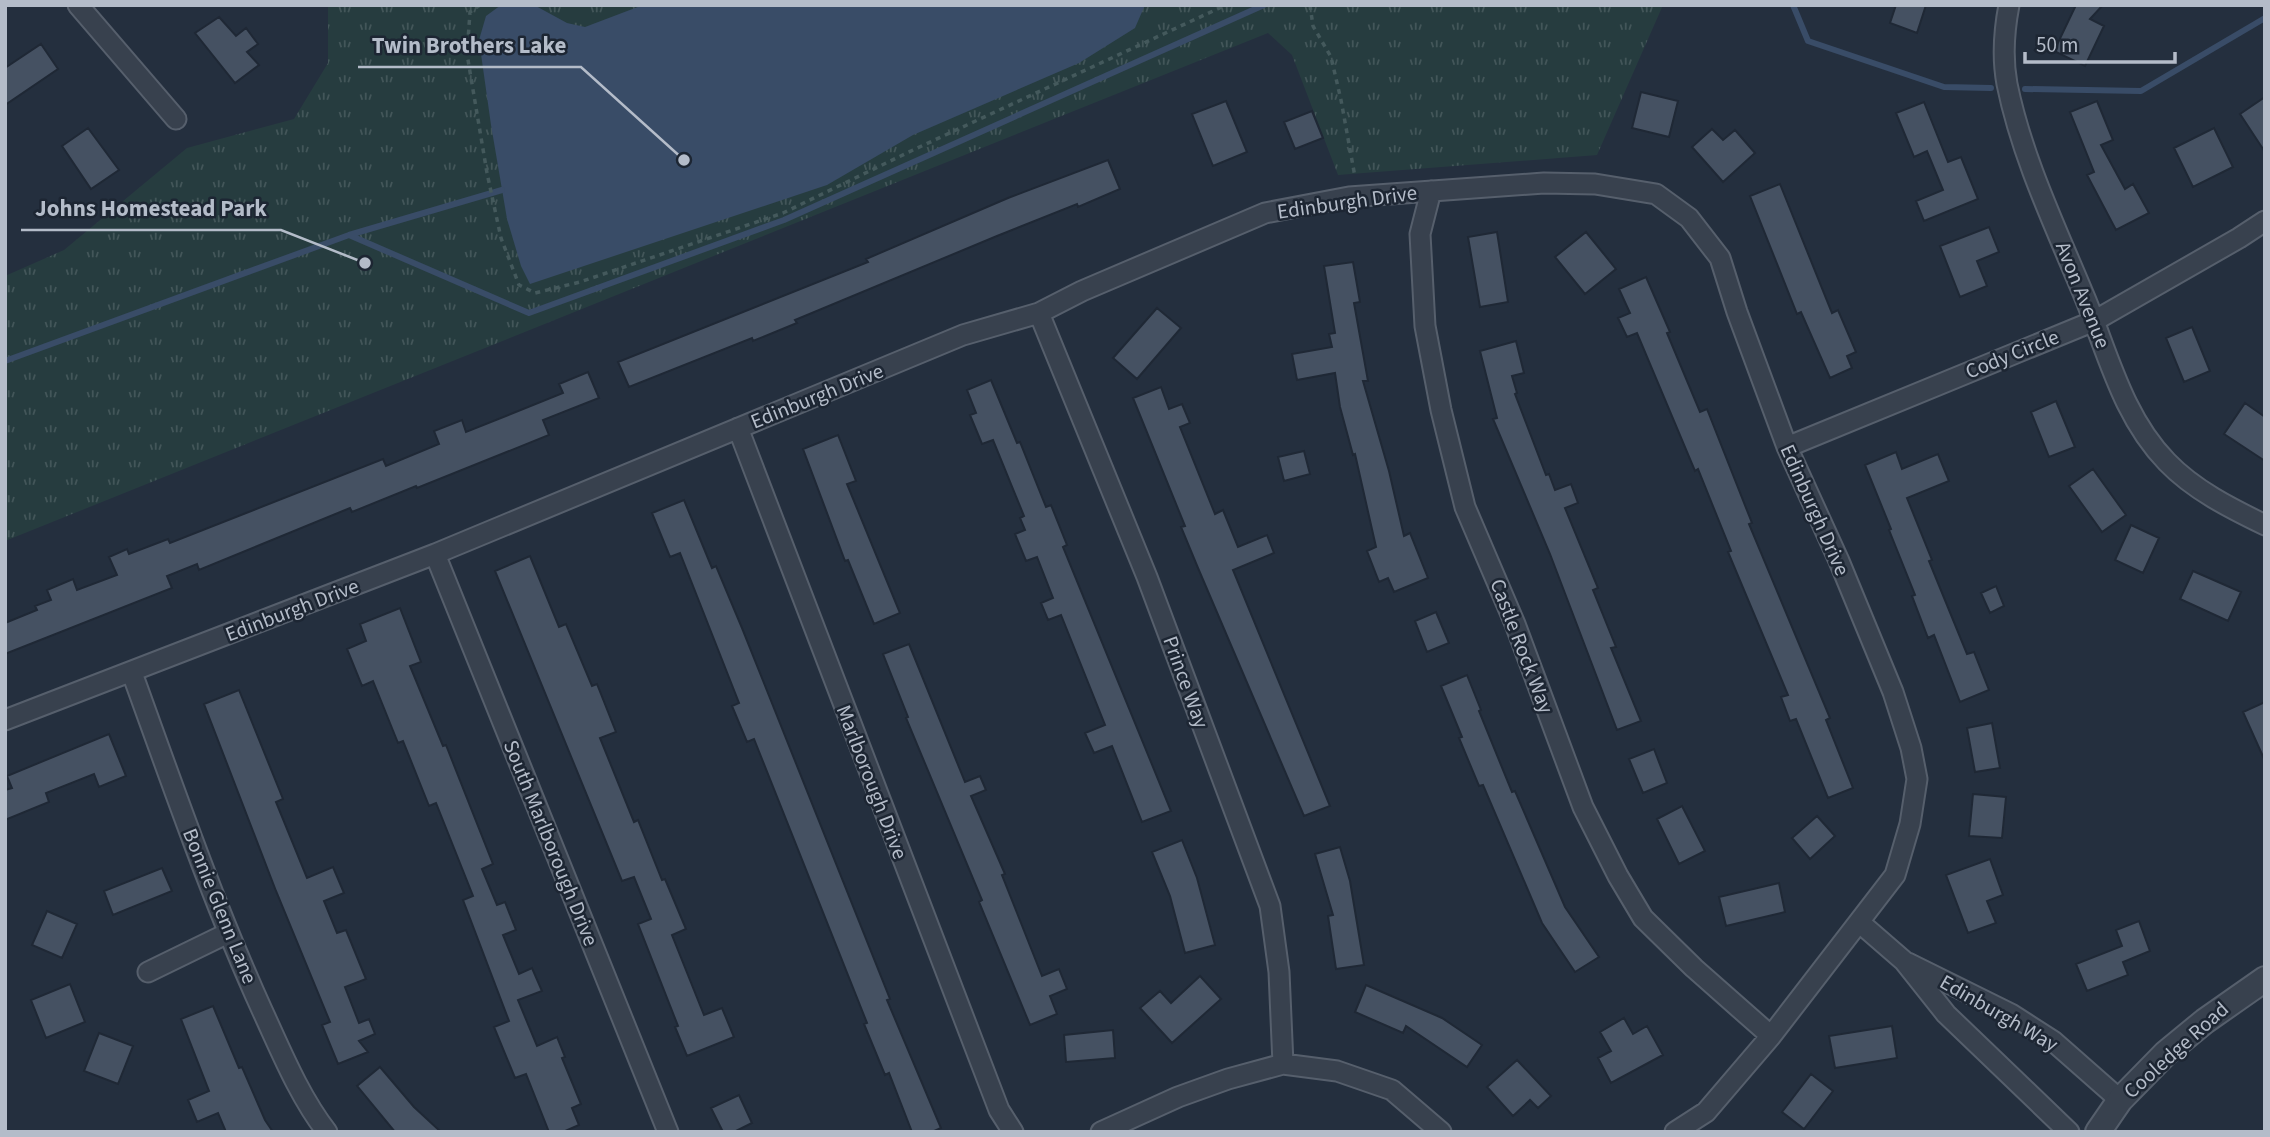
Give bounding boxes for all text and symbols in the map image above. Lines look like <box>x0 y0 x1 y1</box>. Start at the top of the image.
scale bar <box>2025 21 2176 65</box>
callout: Twin Brothers Lake <box>358 23 581 67</box>
text: Twin Brothers Lake <box>372 29 566 62</box>
text: 50 m <box>2036 30 2078 60</box>
street label: Edinburgh Drive <box>1275 177 1419 227</box>
callout: Johns Homestead Park <box>21 186 281 230</box>
text: Johns Homestead Park <box>35 192 267 225</box>
street label: Avon Avenue <box>2048 237 2118 353</box>
street label: Cody Circle <box>1961 322 2063 386</box>
street label: Edinburgh Drive <box>746 356 888 436</box>
street label: Edinburgh Drive <box>1773 439 1857 581</box>
street label: Edinburgh Drive <box>221 571 363 649</box>
street label: Castle Rock Way <box>1483 574 1561 718</box>
street label: Prince Way <box>1155 632 1217 732</box>
street label: Marlborough Drive <box>829 700 915 864</box>
street label: South Marlborough Drive <box>496 735 606 951</box>
street label: Bonnie Glenn Lane <box>175 824 265 988</box>
street label: Edinburgh Way <box>1934 967 2064 1059</box>
street label: Cooledge Road <box>2117 995 2235 1105</box>

